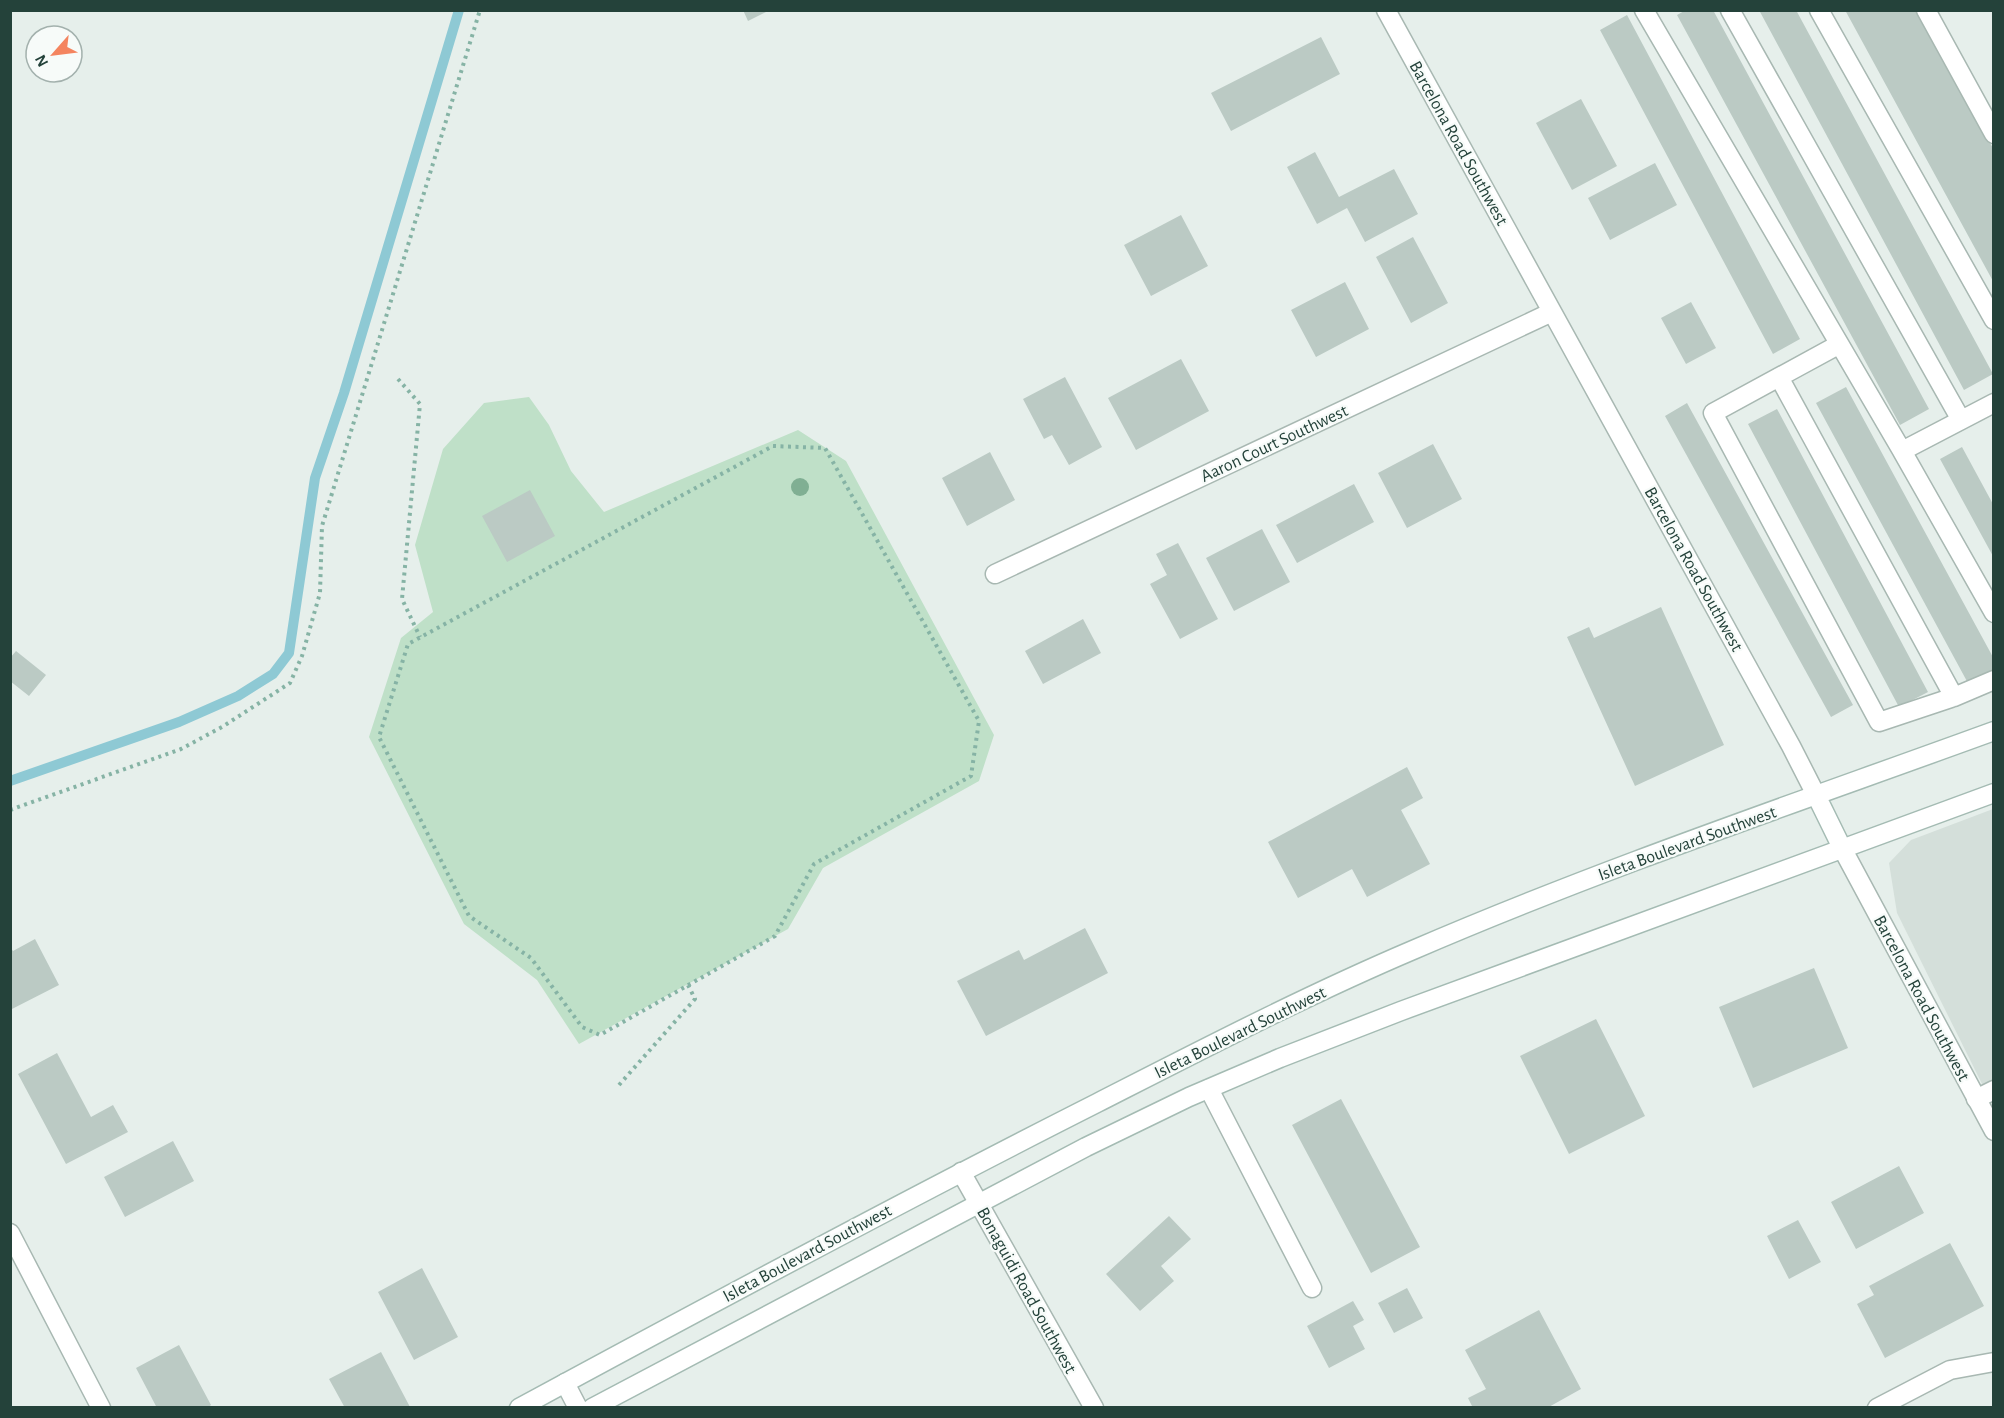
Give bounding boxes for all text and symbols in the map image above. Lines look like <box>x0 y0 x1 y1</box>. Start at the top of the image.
north arrow <box>24 24 84 84</box>
text: N <box>32 52 51 69</box>
street label: Barcelona Road Southwest <box>1405 58 1511 229</box>
street label: Aaron Court Southwest <box>1198 402 1351 486</box>
street label: Barcelona Road Southwest <box>1640 484 1746 655</box>
street label: Isleta Boulevard Southwest <box>1596 803 1779 885</box>
street label: Barcelona Road Southwest <box>1870 913 1973 1084</box>
street label: Isleta Boulevard Southwest <box>1152 983 1329 1082</box>
street label: Isleta Boulevard Southwest <box>720 1202 895 1306</box>
street label: Bonaguidi Road Southwest <box>973 1204 1079 1377</box>

